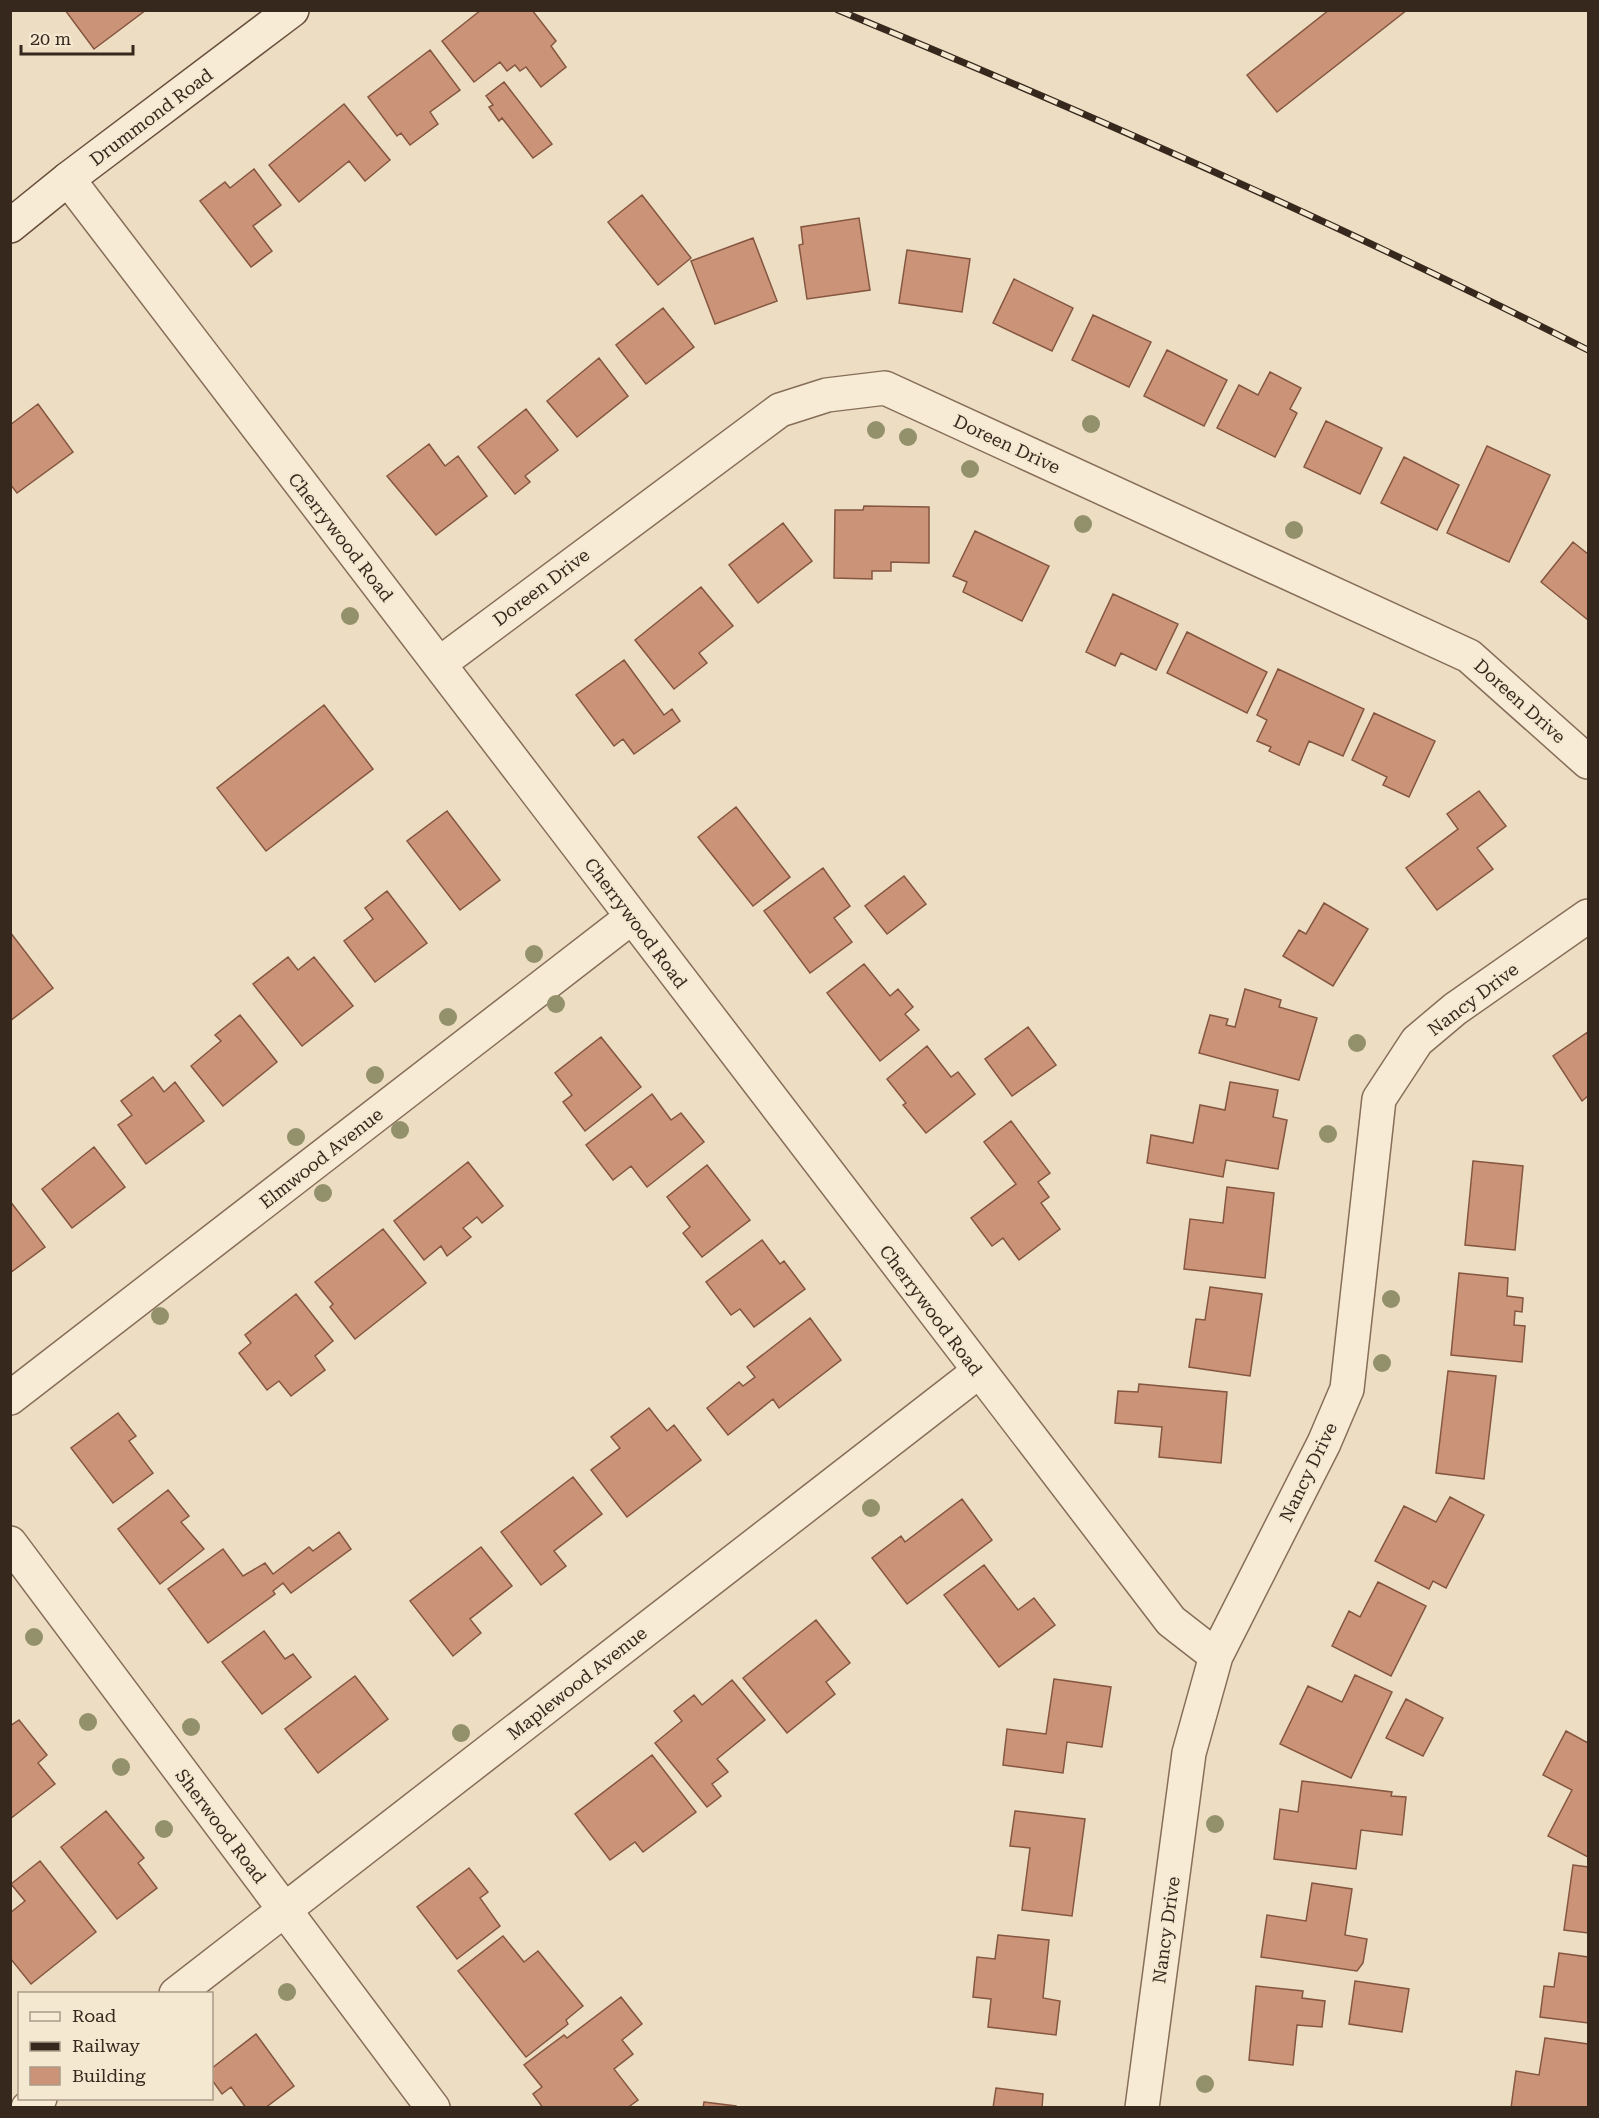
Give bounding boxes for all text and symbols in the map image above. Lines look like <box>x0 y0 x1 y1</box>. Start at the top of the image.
scale bar <box>21 18 134 56</box>
text: 20 m <box>30 28 71 49</box>
street label: Drummond Road <box>85 64 217 170</box>
street label: Doreen Drive <box>950 410 1064 478</box>
street label: Cherrywood Road <box>284 468 398 606</box>
street label: Doreen Drive <box>489 544 593 630</box>
street label: Doreen Drive <box>1470 655 1570 747</box>
street label: Cherrywood Road <box>580 854 692 993</box>
street label: Nancy Drive <box>1424 958 1522 1040</box>
street label: Elmwood Avenue <box>255 1103 387 1213</box>
street label: Cherrywood Road <box>875 1241 987 1380</box>
street label: Nancy Drive <box>1275 1419 1341 1525</box>
street label: Maplewood Avenue <box>503 1622 651 1744</box>
street label: Sherwood Road <box>171 1765 271 1888</box>
street label: Nancy Drive <box>1148 1875 1184 1985</box>
legend <box>18 1992 213 2100</box>
text: Road <box>72 2005 117 2026</box>
text: Railway <box>72 2035 140 2056</box>
text: Building <box>72 2065 146 2086</box>

